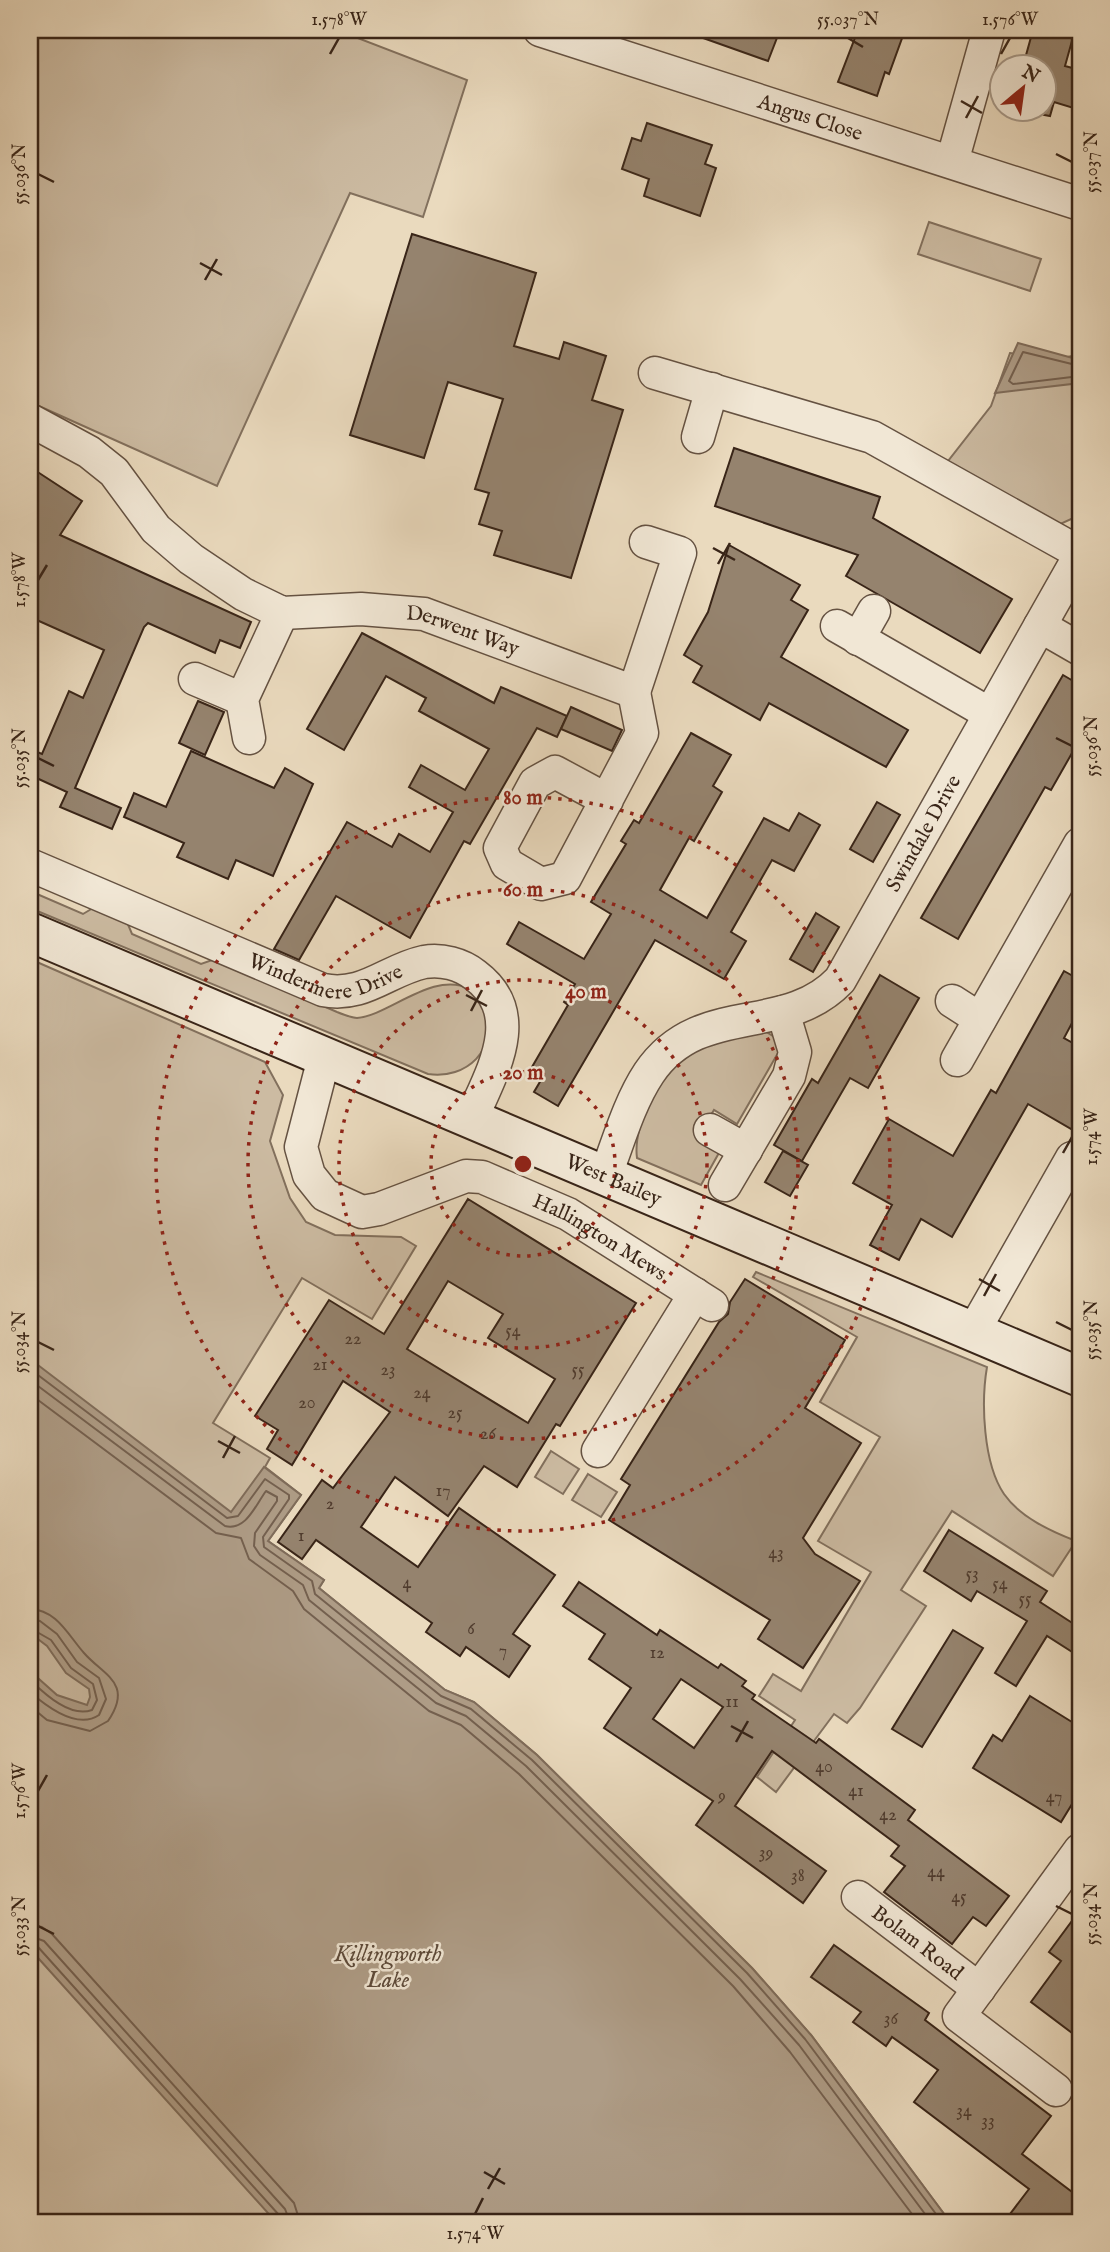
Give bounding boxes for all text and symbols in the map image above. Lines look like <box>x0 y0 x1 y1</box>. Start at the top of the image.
text: 1.578°W <box>311 9 368 32</box>
text: 55.037°N <box>817 9 880 32</box>
text: 1.576°W <box>982 9 1039 32</box>
north arrow <box>988 52 1058 122</box>
text: N <box>1016 60 1044 90</box>
street label: Angus Close <box>753 89 866 148</box>
text: 55.037°N <box>1081 130 1104 193</box>
text: 55.036°N <box>9 143 32 205</box>
text: 1.578°W <box>9 551 32 608</box>
street label: Derwent Way <box>405 601 523 663</box>
text: 55.036°N <box>1081 715 1104 777</box>
text: 55.035°N <box>9 727 32 788</box>
street label: Swindale Drive <box>880 770 968 897</box>
text: 80 m <box>503 785 543 812</box>
text: 60 m <box>503 877 544 904</box>
street label: Windermere Drive <box>244 948 408 1006</box>
text: 40 m <box>565 979 607 1006</box>
text: 20 m <box>503 1060 544 1087</box>
text: 1.574°W <box>1081 1108 1104 1166</box>
street label: West Bailey <box>561 1148 666 1213</box>
centre of rings <box>511 1152 535 1176</box>
street label: Hallington Mews <box>528 1188 671 1288</box>
text: 55.035°N <box>1081 1299 1104 1360</box>
text: 55.034°N <box>9 1310 32 1373</box>
house number: 54 <box>505 1320 521 1343</box>
house number: 22 <box>345 1328 361 1351</box>
house number: 21 <box>312 1354 328 1377</box>
house number: 23 <box>380 1359 396 1382</box>
house number: 55 <box>571 1359 585 1382</box>
house number: 24 <box>413 1382 431 1405</box>
house number: 20 <box>298 1392 316 1415</box>
house number: 25 <box>448 1402 463 1425</box>
house number: 26 <box>480 1423 496 1446</box>
house number: 17 <box>435 1480 451 1503</box>
house number: 2 <box>326 1493 334 1516</box>
house number: 1 <box>298 1525 304 1548</box>
house number: 43 <box>768 1542 784 1565</box>
house number: 53 <box>965 1563 979 1586</box>
house number: 4 <box>403 1572 412 1595</box>
house number: 54 <box>992 1573 1008 1596</box>
house number: 55 <box>1018 1588 1032 1611</box>
house number: 6 <box>467 1618 475 1641</box>
house number: 7 <box>499 1640 507 1663</box>
house number: 12 <box>649 1642 665 1665</box>
house number: 11 <box>725 1691 739 1714</box>
house number: 40 <box>815 1756 833 1779</box>
text: 1.576°W <box>9 1762 32 1819</box>
house number: 41 <box>848 1780 864 1803</box>
house number: 9 <box>717 1785 726 1808</box>
house number: 47 <box>1046 1786 1062 1809</box>
house number: 42 <box>879 1804 897 1827</box>
house number: 39 <box>759 1842 773 1865</box>
house number: 44 <box>927 1861 945 1884</box>
house number: 38 <box>791 1865 805 1888</box>
text: 55.034°N <box>1081 1882 1104 1945</box>
house number: 45 <box>951 1886 967 1909</box>
text: 55.033°N <box>9 1895 32 1956</box>
street label: Bolam Road <box>866 1900 969 1988</box>
water label: Killingworth Lake <box>333 1940 442 1995</box>
house number: 36 <box>884 2008 899 2031</box>
house number: 34 <box>956 2100 972 2123</box>
house number: 33 <box>981 2110 995 2133</box>
text: 1.574°W <box>446 2223 504 2246</box>

